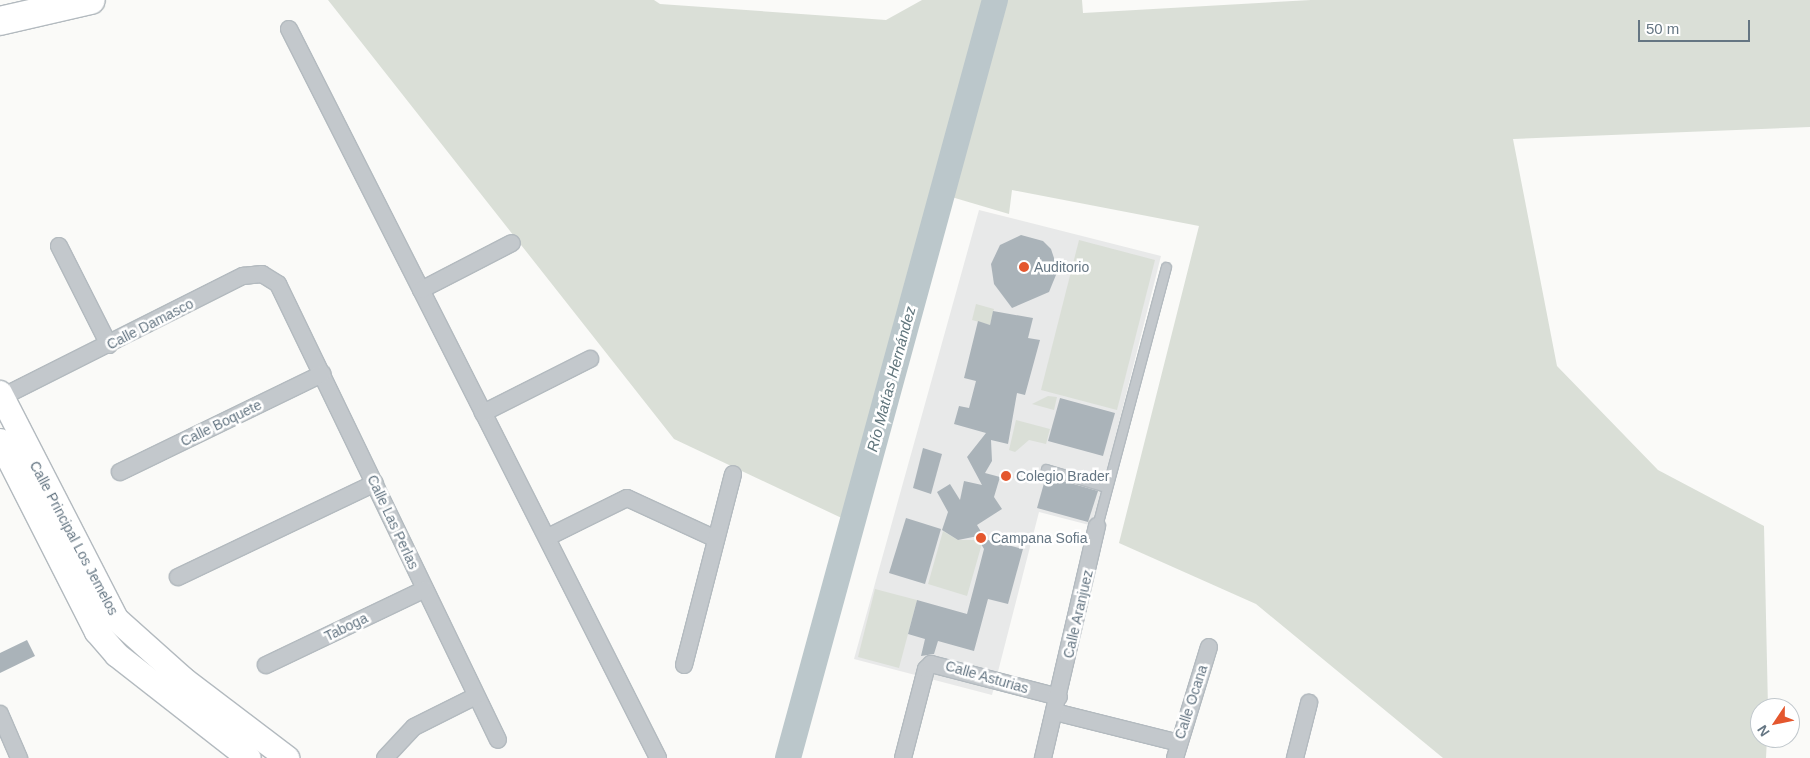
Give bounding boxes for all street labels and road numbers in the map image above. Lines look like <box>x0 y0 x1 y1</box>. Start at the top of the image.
street label: Calle Damasco <box>104 295 196 353</box>
street label: Calle Boquete <box>178 396 264 450</box>
street label: Calle Principal Los Jemelos <box>26 458 122 618</box>
street label: Calle Las Perlas <box>364 472 422 572</box>
street label: Calle Aranjuez <box>1060 568 1096 660</box>
street label: Taboga <box>322 609 370 645</box>
street label: Calle Asturias <box>943 657 1031 697</box>
street label: Calle Ocana <box>1171 663 1211 741</box>

